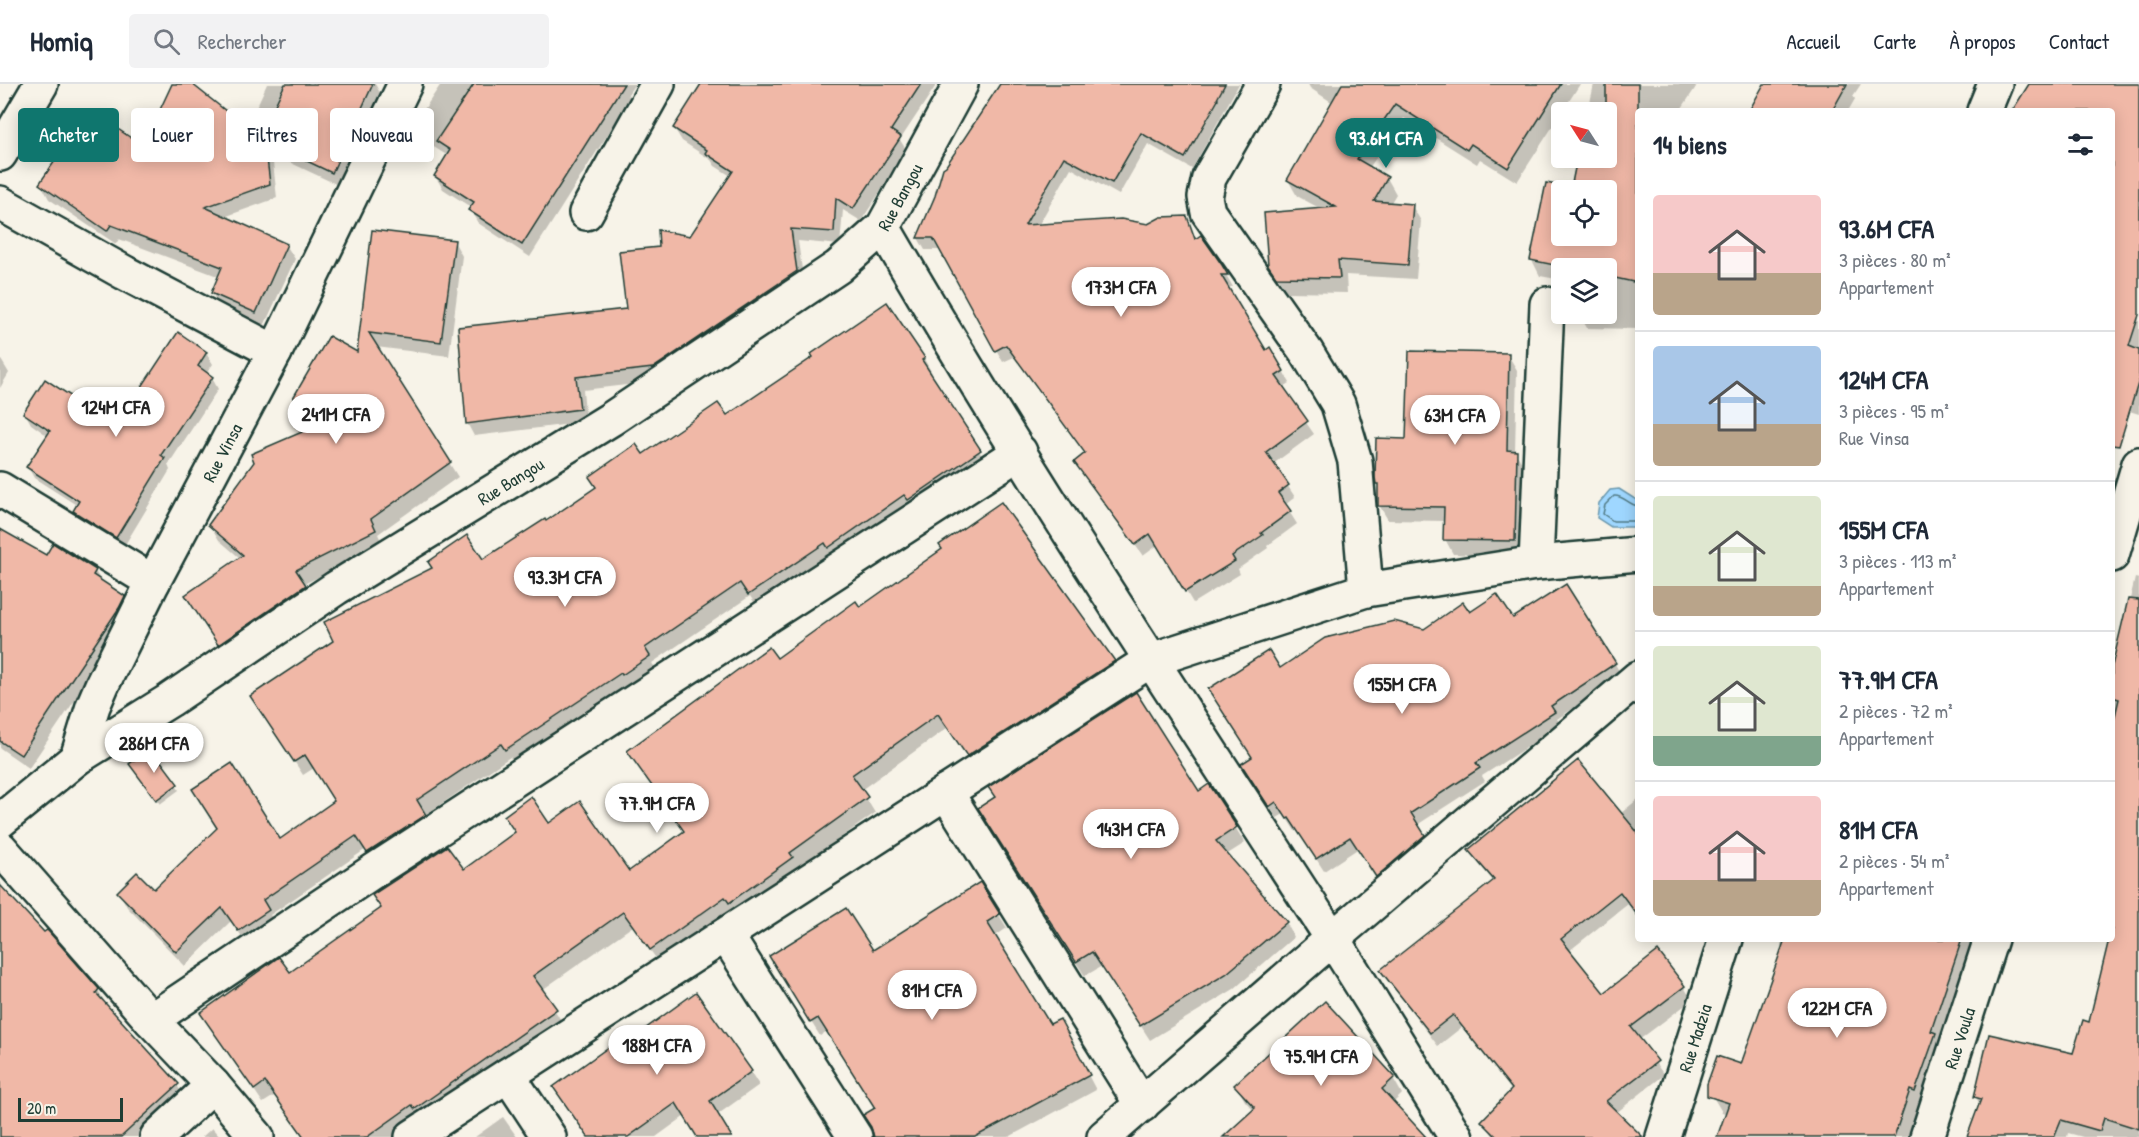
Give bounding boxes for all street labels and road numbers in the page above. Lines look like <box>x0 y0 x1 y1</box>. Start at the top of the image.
street label: Rue Bangou <box>871 158 928 235</box>
street label: Rue Vinsa <box>196 419 248 486</box>
street label: Rue Bangou <box>472 451 548 511</box>
street label: Rue Madzia <box>1672 1001 1717 1075</box>
street label: Rue Voula <box>1937 1004 1981 1072</box>

